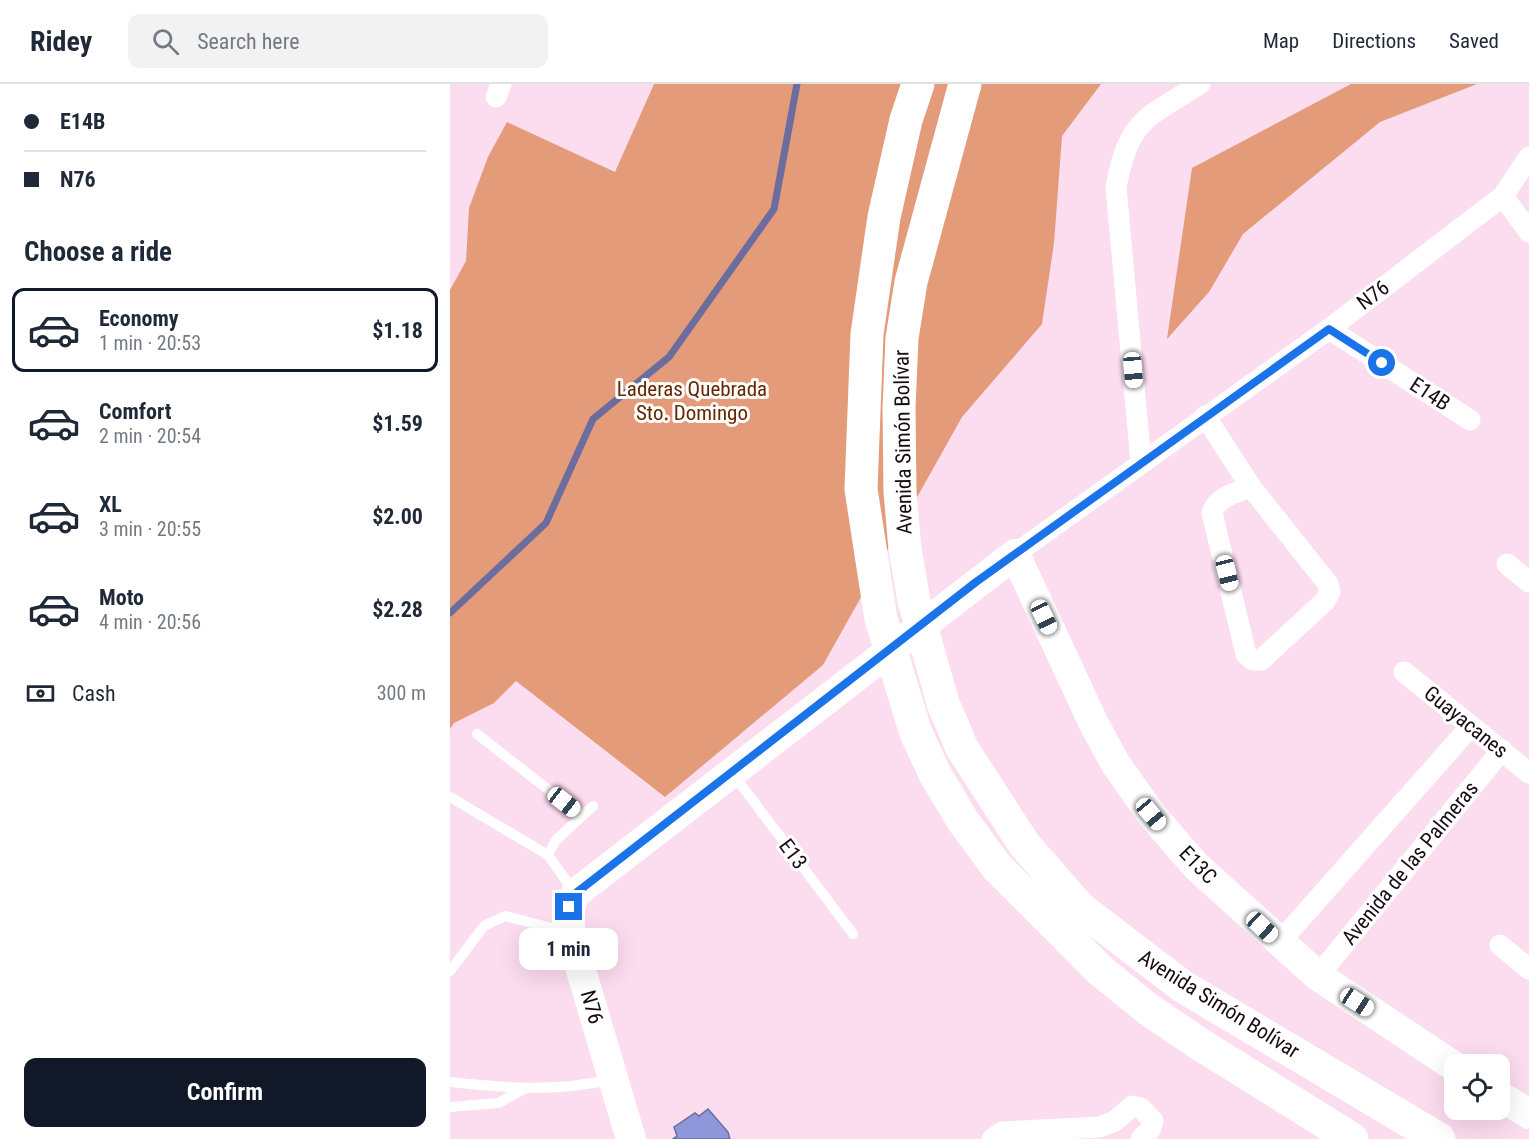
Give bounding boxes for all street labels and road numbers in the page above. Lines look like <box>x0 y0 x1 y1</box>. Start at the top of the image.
street label: N76 <box>1352 275 1394 315</box>
street label: Avenida Simón Bolívar <box>889 349 917 535</box>
street label: E14B <box>1406 372 1454 416</box>
street label: Guayacanes <box>1419 681 1513 763</box>
street label: Avenida de las Palmeras <box>1337 777 1483 949</box>
street label: E13 <box>774 834 812 874</box>
street label: E13C <box>1174 841 1222 889</box>
street label: Avenida Simón Bolívar <box>1134 945 1304 1063</box>
street label: N76 <box>576 987 608 1027</box>

